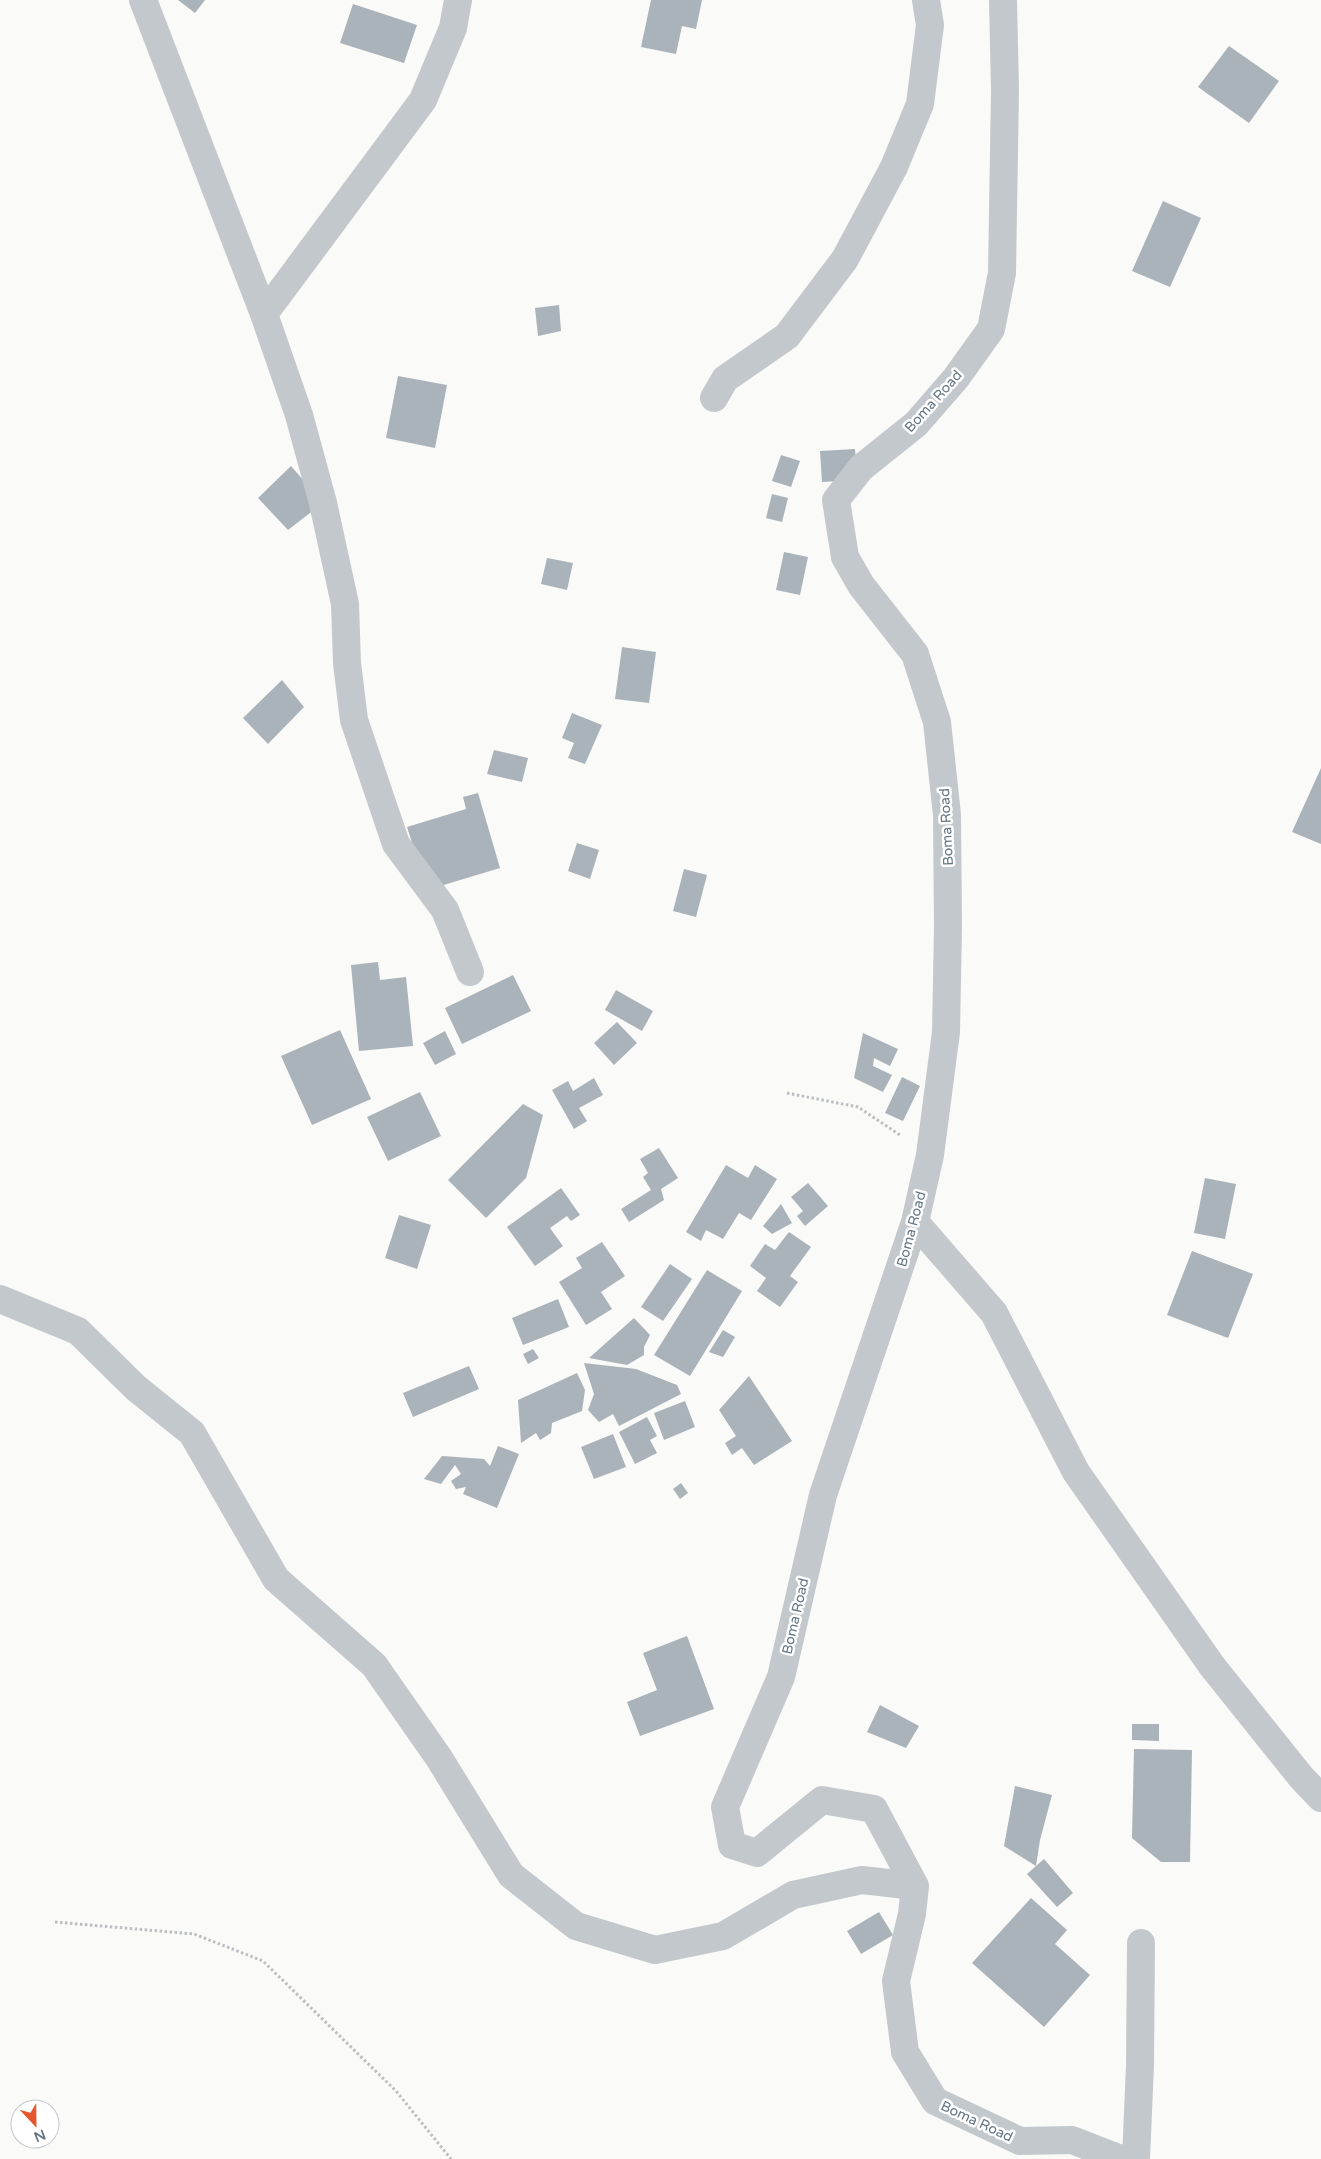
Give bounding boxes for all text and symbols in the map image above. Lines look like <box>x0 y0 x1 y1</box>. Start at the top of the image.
street label: Boma Road <box>901 367 966 436</box>
street label: Boma Road <box>936 788 957 866</box>
street label: Boma Road <box>893 1189 930 1269</box>
street label: Boma Road <box>778 1576 813 1656</box>
street label: Boma Road <box>938 2097 1016 2146</box>
north arrow <box>10 2099 60 2149</box>
text: N <box>31 2126 48 2146</box>

